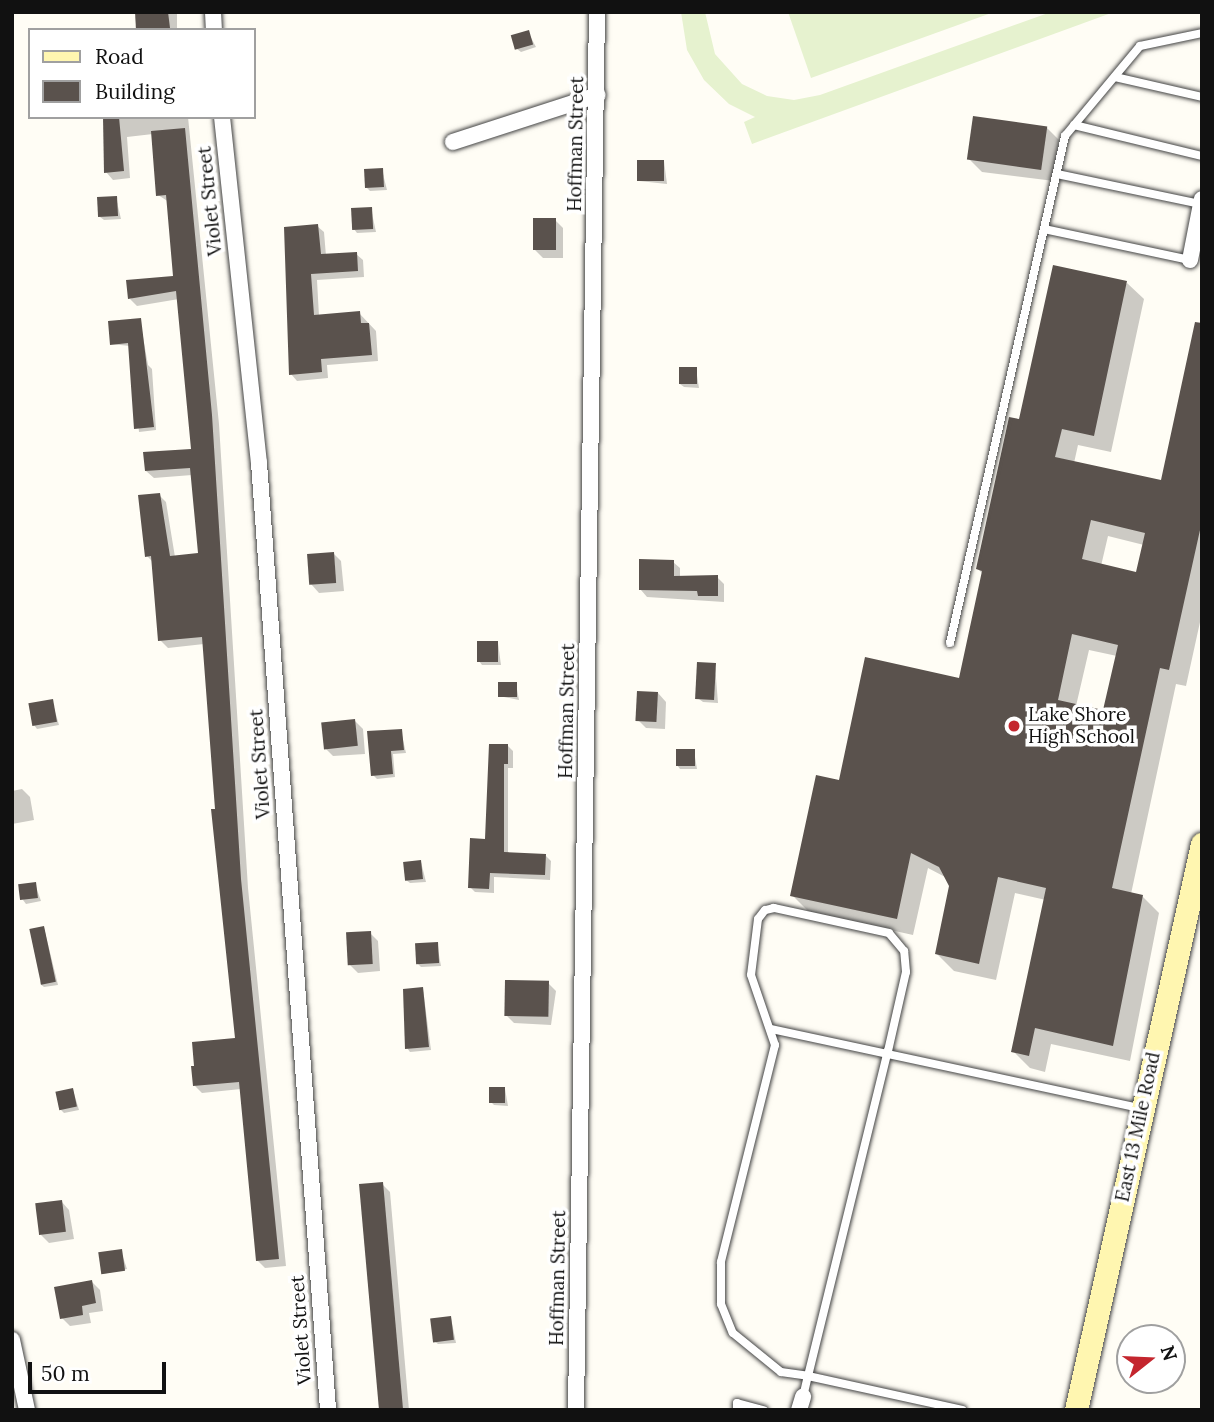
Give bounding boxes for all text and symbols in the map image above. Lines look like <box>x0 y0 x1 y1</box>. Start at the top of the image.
legend <box>28 28 256 119</box>
text: Road <box>95 43 144 70</box>
street label: Hoffman Street <box>563 76 589 212</box>
text: Building <box>95 78 175 105</box>
street label: Violet Street <box>193 145 227 257</box>
street label: Hoffman Street <box>554 643 580 779</box>
place label: Lake Shore High School <box>1028 704 1135 748</box>
street label: Violet Street <box>245 708 275 820</box>
marker: Lake Shore High School <box>1006 718 1022 734</box>
street label: East 13 Mile Road <box>1111 1050 1165 1204</box>
street label: Hoffman Street <box>545 1210 571 1346</box>
street label: Violet Street <box>286 1274 316 1386</box>
north arrow <box>1116 1324 1186 1394</box>
text: N <box>1155 1342 1183 1364</box>
scale bar <box>32 1348 170 1392</box>
text: 50 m <box>41 1360 90 1387</box>

